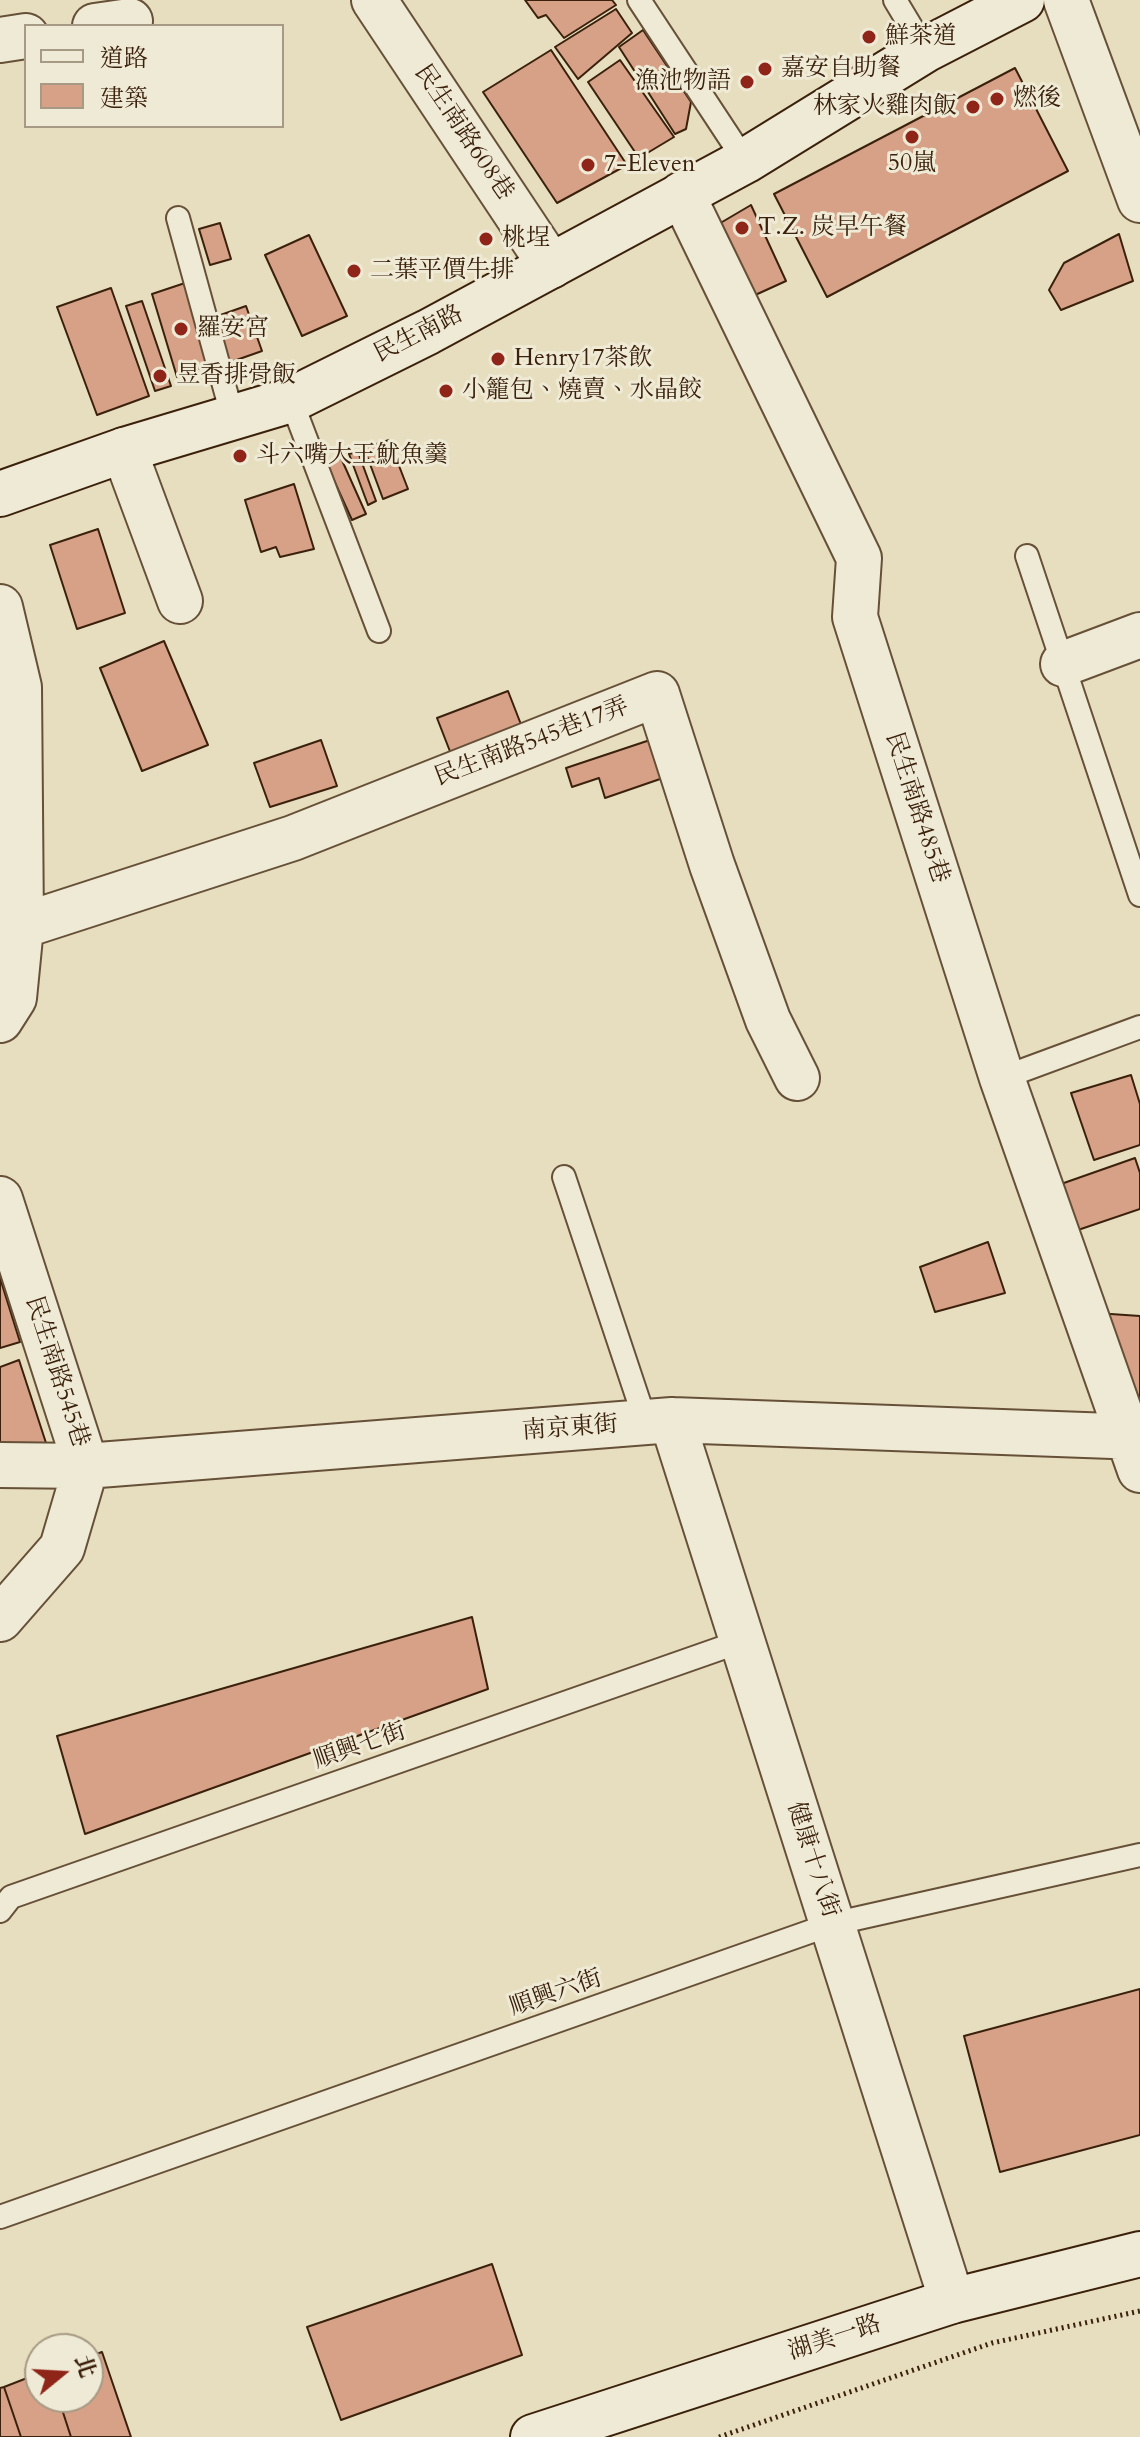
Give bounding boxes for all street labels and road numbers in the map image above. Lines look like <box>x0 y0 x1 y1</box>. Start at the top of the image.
street label: 民生南路608巷 <box>407 60 519 206</box>
street label: 民生南路 <box>370 300 468 370</box>
street label: 民生南路545巷17弄 <box>431 693 633 793</box>
street label: 民生南路485巷 <box>878 729 954 887</box>
street label: 民生南路545巷 <box>18 1293 94 1451</box>
street label: 南京東街 <box>521 1411 619 1447</box>
street label: 順興七街 <box>310 1718 410 1776</box>
street label: 健康十八街 <box>780 1798 844 1922</box>
street label: 順興六街 <box>506 1965 606 2023</box>
street label: 湖美一路 <box>785 2310 885 2368</box>

